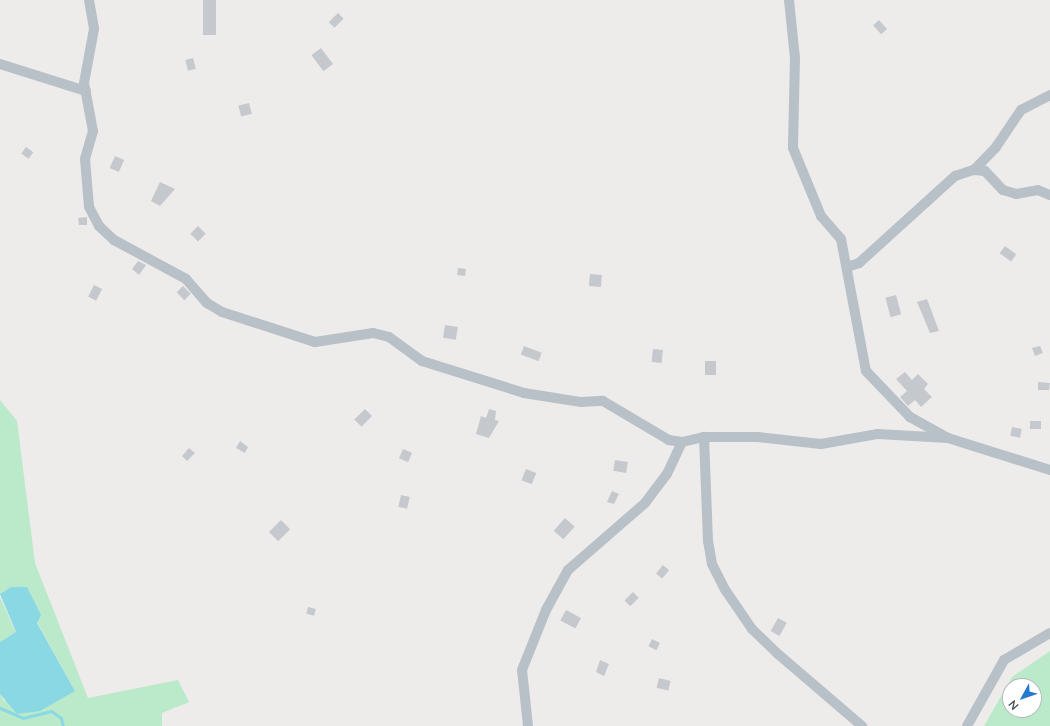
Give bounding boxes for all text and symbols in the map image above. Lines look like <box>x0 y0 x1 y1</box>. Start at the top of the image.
north arrow <box>1002 678 1042 718</box>
text: N <box>1005 698 1021 713</box>

